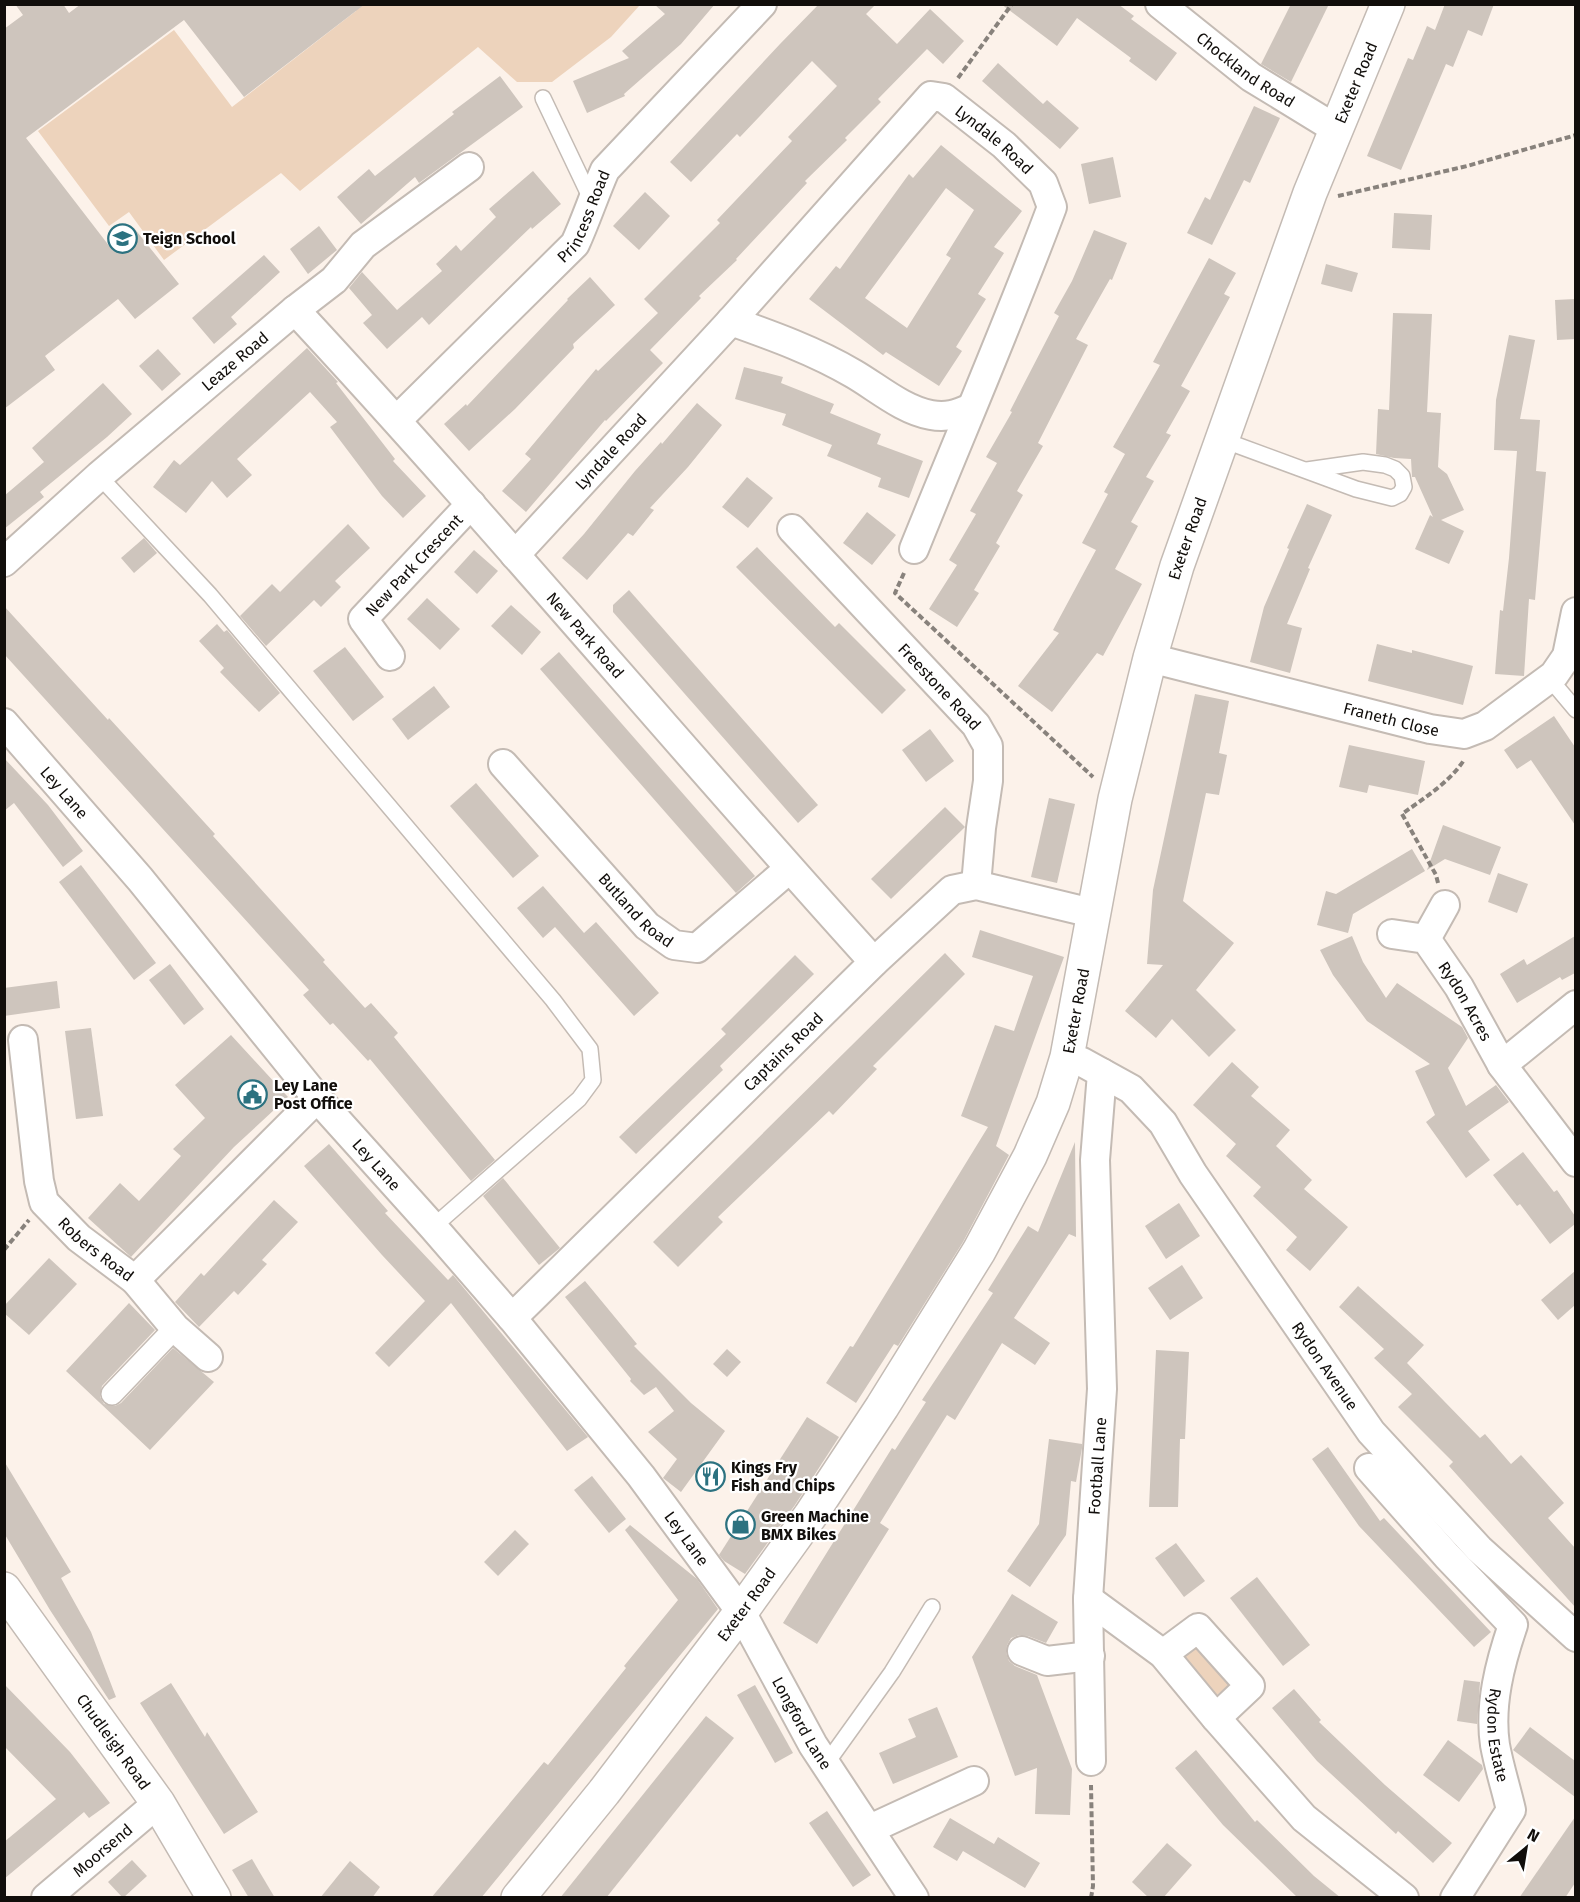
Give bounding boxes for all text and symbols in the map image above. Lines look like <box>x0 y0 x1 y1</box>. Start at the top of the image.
street label: Chockland Road <box>1192 28 1298 112</box>
street label: Exeter Road <box>1331 39 1381 126</box>
street label: Lyndale Road <box>951 101 1037 178</box>
street label: Princess Road <box>553 167 614 266</box>
school or university icon: Teign School <box>106 222 138 254</box>
place label: Teign School <box>143 229 236 248</box>
street label: Leaze Road <box>198 328 272 395</box>
street label: Lyndale Road <box>571 410 651 494</box>
street label: Exeter Road <box>1164 494 1211 582</box>
street label: New Park Crescent <box>362 510 467 620</box>
street label: New Park Road <box>542 588 628 682</box>
street label: Freestone Road <box>894 639 985 734</box>
street label: Franeth Close <box>1341 698 1440 740</box>
street label: Ley Lane <box>36 763 92 823</box>
street label: Butland Road <box>594 869 677 952</box>
street label: Rydon Acres <box>1434 958 1496 1044</box>
street label: Exeter Road <box>1059 967 1093 1055</box>
street label: Captains Road <box>740 1009 827 1095</box>
place label: Ley Lane Post Office <box>274 1076 353 1113</box>
public building icon: Ley Lane Post Office <box>237 1078 269 1110</box>
street label: Ley Lane <box>348 1135 405 1195</box>
street label: Robers Road <box>54 1213 137 1286</box>
street label: Rydon Avenue <box>1288 1318 1362 1414</box>
street label: Football Lane <box>1085 1417 1110 1516</box>
place label: Kings Fry Fish and Chips <box>731 1458 835 1495</box>
restaurant icon: Kings Fry Fish and Chips <box>694 1460 726 1492</box>
place label: Green Machine BMX Bikes <box>761 1507 869 1544</box>
street label: Ley Lane <box>660 1508 713 1570</box>
shop icon: Green Machine BMX Bikes <box>724 1509 756 1541</box>
street label: Exeter Road <box>713 1564 780 1645</box>
street label: Longford Lane <box>768 1674 835 1773</box>
street label: Rydon Estate <box>1483 1687 1512 1784</box>
street label: Chudleigh Road <box>72 1690 154 1794</box>
north arrow <box>1496 1818 1556 1878</box>
street label: Moorsend <box>69 1820 136 1881</box>
text: N <box>1524 1825 1543 1846</box>

